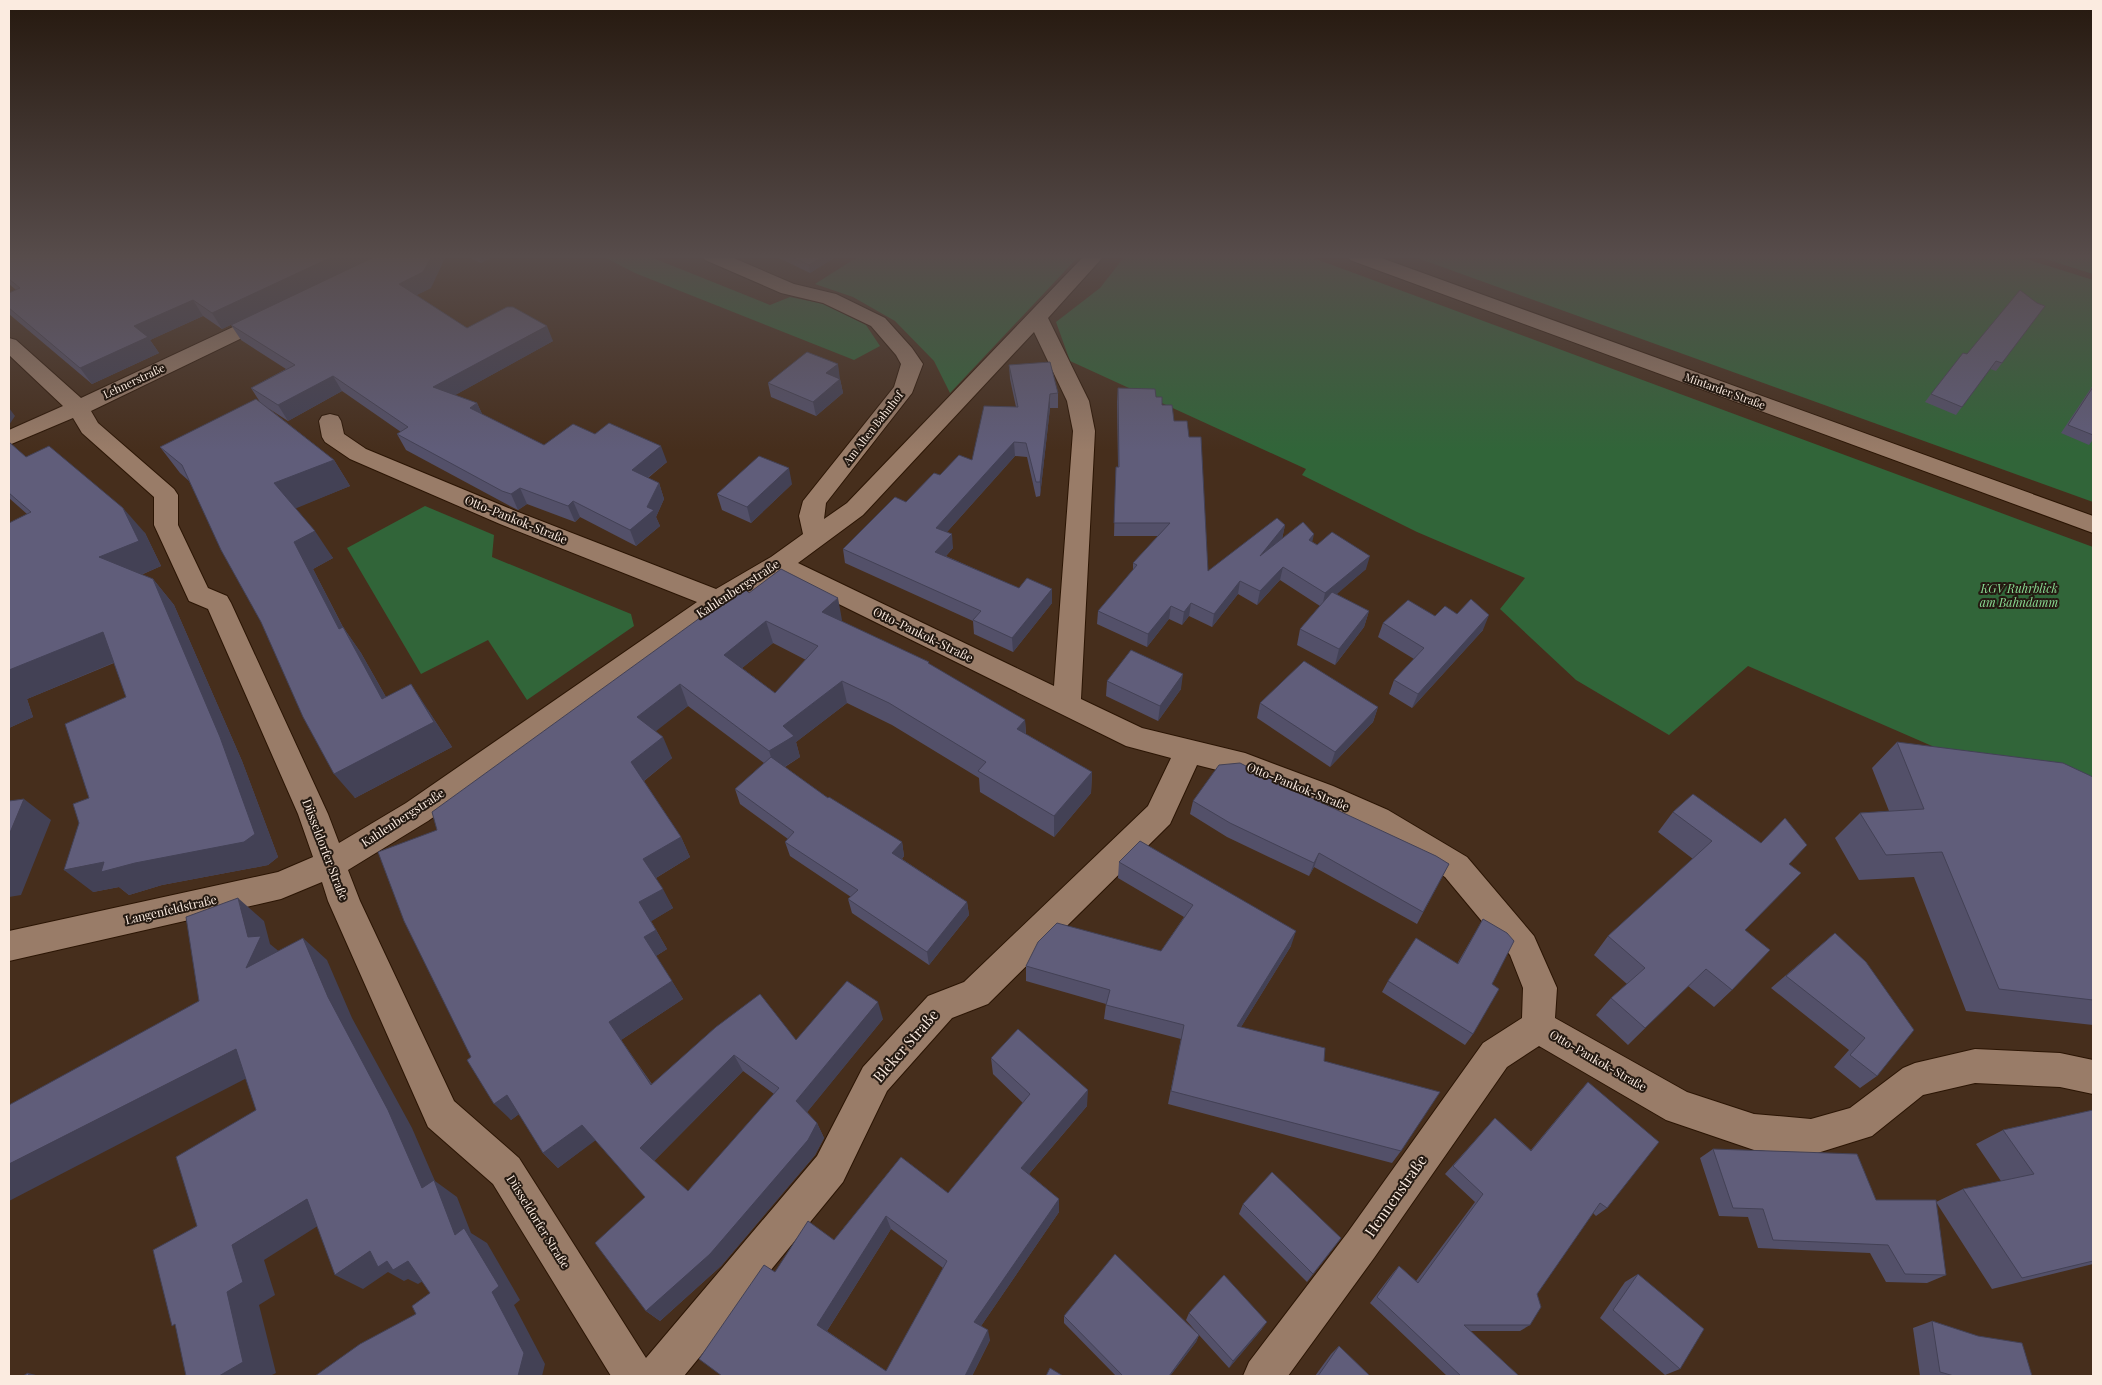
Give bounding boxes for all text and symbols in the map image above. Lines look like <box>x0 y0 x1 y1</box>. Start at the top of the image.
street label: Lehnerstraße <box>100 359 168 401</box>
street label: Mintarder Straße <box>1683 369 1768 412</box>
street label: Am Alten Bahnhof <box>839 387 907 468</box>
street label: Otto-Pankok-Straße <box>463 491 570 547</box>
street label: Kahlenbergstraße <box>693 555 782 621</box>
park label: KGV Ruhrblick am Bahndamm <box>1979 580 2059 610</box>
street label: Otto-Pankok-Straße <box>871 603 976 665</box>
street label: Otto-Pankok-Straße <box>1245 758 1352 814</box>
street label: Kahlenbergstraße <box>358 784 447 850</box>
street label: Düsseldorfer Straße <box>299 797 353 903</box>
street label: Langenfeldstraße <box>123 891 218 927</box>
street label: Bleker Straße <box>868 1005 942 1086</box>
street label: Otto-Pankok-Straße <box>1547 1026 1650 1094</box>
street label: Hennenstraße <box>1360 1151 1431 1240</box>
street label: Düsseldorfer Straße <box>504 1172 574 1271</box>

